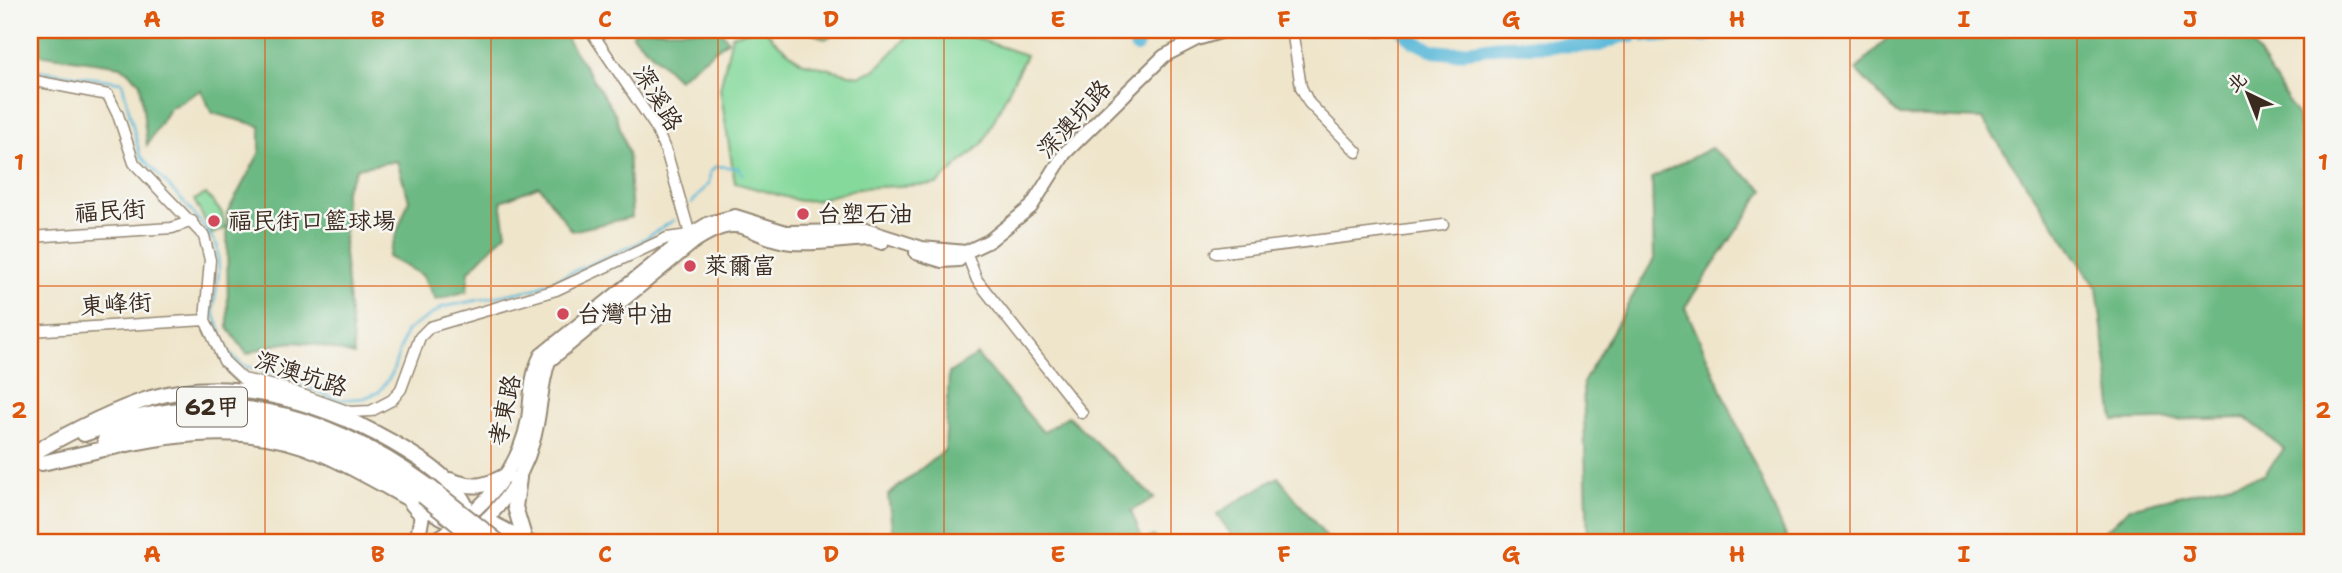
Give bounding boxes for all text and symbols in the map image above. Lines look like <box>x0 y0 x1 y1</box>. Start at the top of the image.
text: A <box>143 4 161 34</box>
text: B <box>371 4 385 34</box>
text: C <box>598 4 612 34</box>
text: D <box>823 4 839 34</box>
text: E <box>1050 4 1066 34</box>
text: F <box>1277 4 1291 34</box>
text: G <box>1502 4 1521 34</box>
text: H <box>1729 4 1745 34</box>
text: I <box>1958 4 1971 34</box>
text: J <box>2183 4 2197 34</box>
street label: 深溪路 <box>626 59 690 137</box>
north arrow <box>2212 60 2282 130</box>
text: 北 <box>2221 66 2252 98</box>
street label: 深澳坑路 <box>1030 73 1118 165</box>
text: 1 <box>14 147 24 177</box>
text: 1 <box>2318 147 2328 177</box>
street label: 福民街 <box>73 193 147 229</box>
place label: 台塑石油 <box>817 198 913 230</box>
place label: 福民街口籃球場 <box>228 205 396 237</box>
marker: 台塑石油 <box>795 206 811 222</box>
marker: 福民街口籃球場 <box>206 213 222 229</box>
place label: 萊爾富 <box>704 250 776 282</box>
marker: 萊爾富 <box>682 258 698 274</box>
street label: 東峰街 <box>79 286 153 322</box>
place label: 台灣中油 <box>577 298 673 330</box>
marker: 台灣中油 <box>555 306 571 322</box>
street label: 深澳坑路 <box>250 344 352 404</box>
street label: 孝東路 <box>482 371 528 449</box>
road number: 62甲 <box>177 388 247 426</box>
text: 2 <box>11 395 27 425</box>
text: 2 <box>2315 395 2331 425</box>
text: A <box>143 539 161 569</box>
text: B <box>371 539 385 569</box>
text: C <box>598 539 612 569</box>
text: D <box>823 539 839 569</box>
text: E <box>1050 539 1066 569</box>
text: F <box>1277 539 1291 569</box>
text: G <box>1502 539 1521 569</box>
text: H <box>1729 539 1745 569</box>
text: I <box>1958 539 1971 569</box>
text: J <box>2183 539 2197 569</box>

